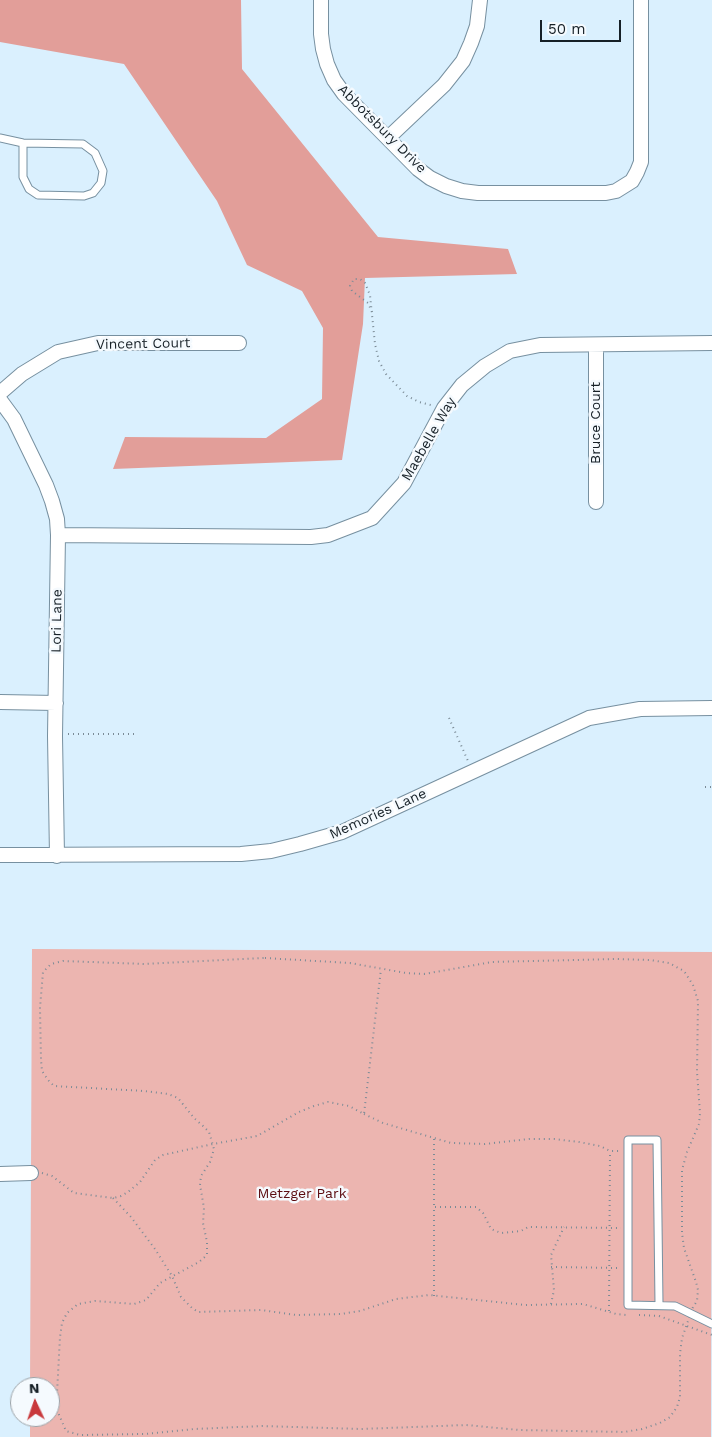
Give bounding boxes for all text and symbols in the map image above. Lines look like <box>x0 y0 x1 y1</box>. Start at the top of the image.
scale bar <box>542 10 623 42</box>
text: 50 m <box>548 20 585 38</box>
street label: Abbotsbury Drive <box>334 81 430 177</box>
street label: Vincent Court <box>96 335 190 353</box>
street label: Bruce Court <box>588 382 604 464</box>
street label: Maebelle Way <box>398 394 460 484</box>
street label: Lori Lane <box>48 589 66 653</box>
street label: Memories Lane <box>327 785 429 843</box>
park label: Metzger Park <box>257 1186 347 1202</box>
north arrow <box>10 1377 60 1427</box>
text: N <box>29 1380 40 1396</box>

